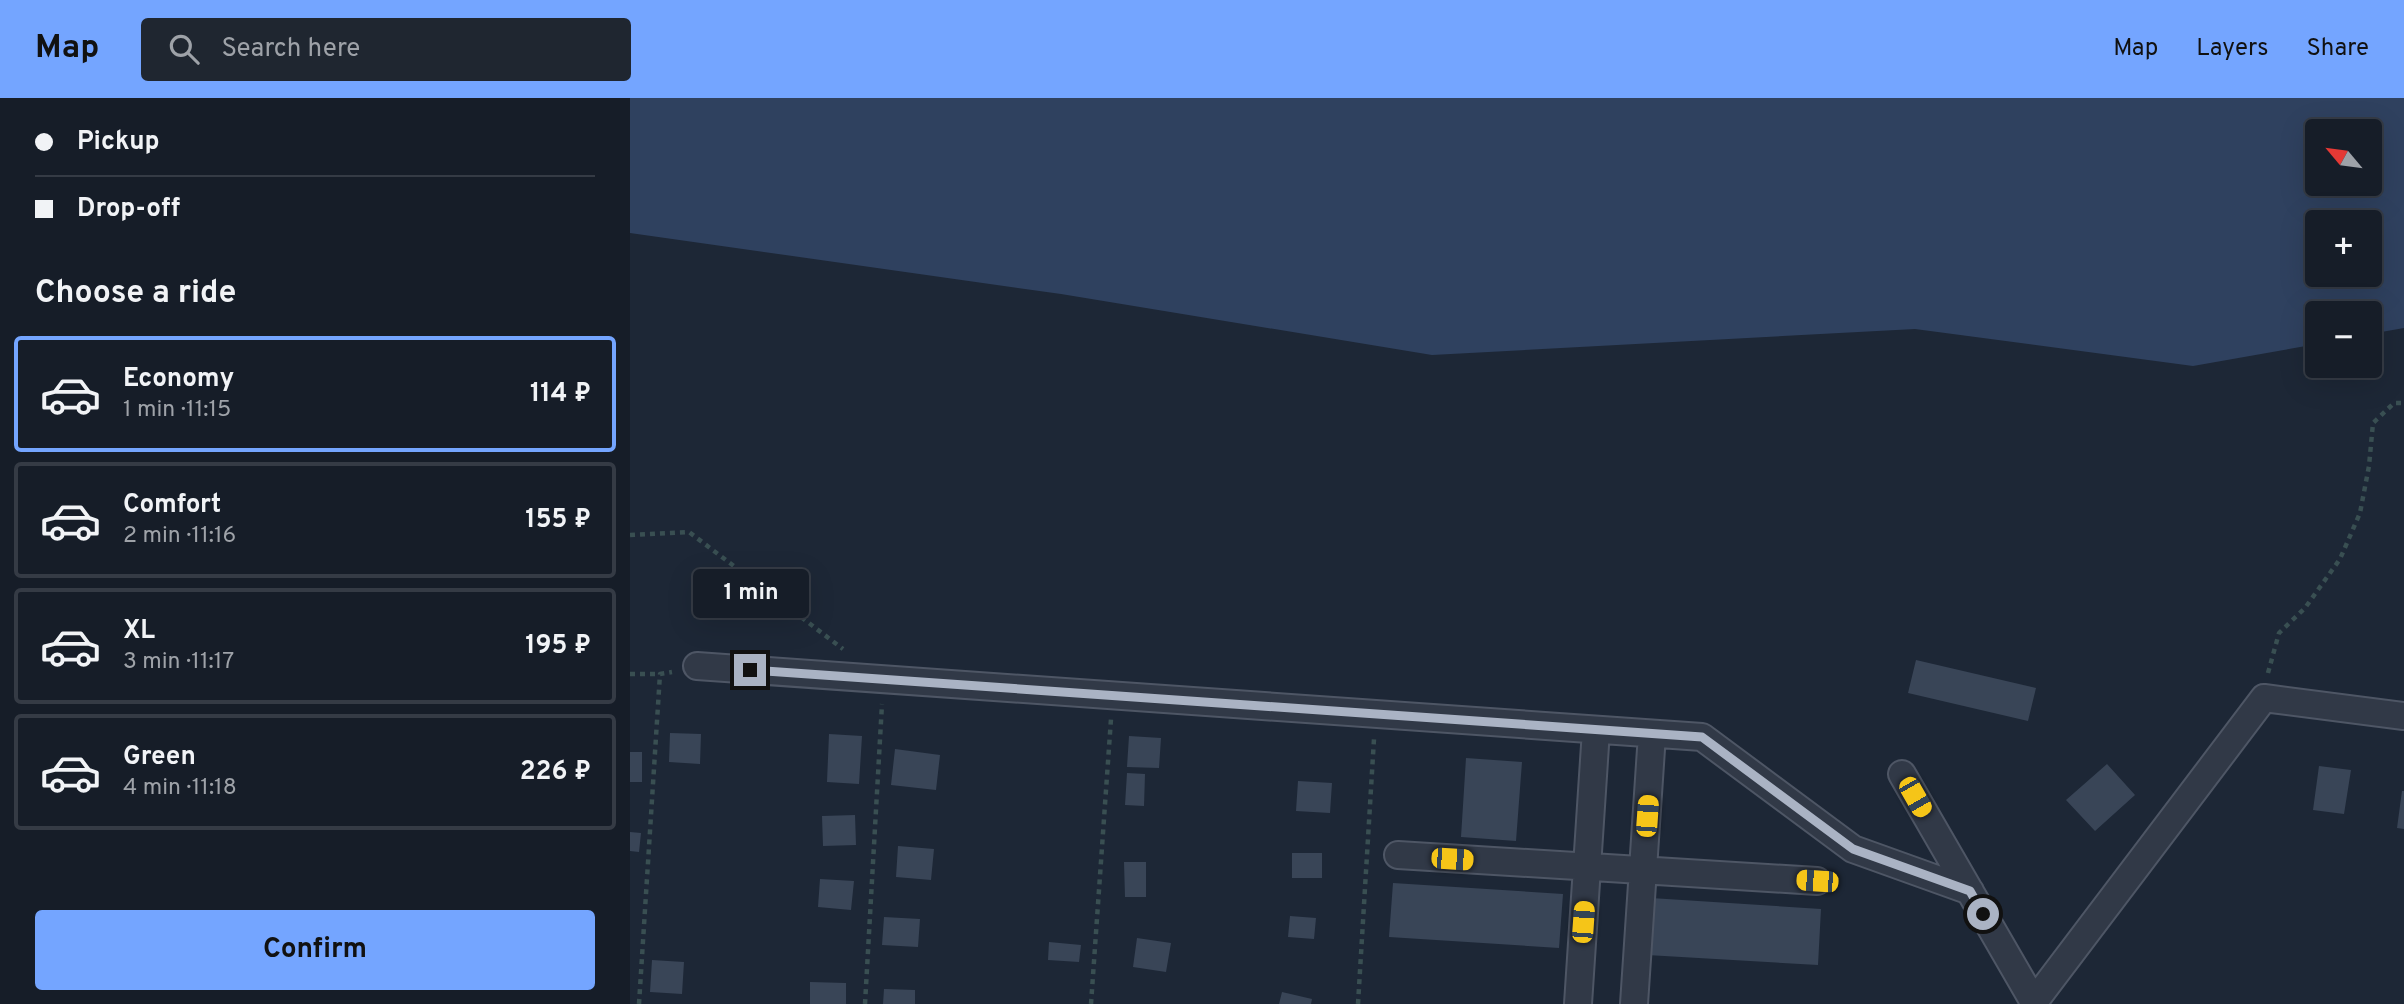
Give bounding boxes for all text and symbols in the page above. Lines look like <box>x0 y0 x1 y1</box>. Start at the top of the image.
search box <box>141 18 631 81</box>
text: Map <box>35 28 99 70</box>
icon: search <box>165 30 203 68</box>
text: Search here <box>221 33 360 66</box>
text: Map <box>2113 34 2158 64</box>
text: Layers <box>2196 34 2268 64</box>
text: Share <box>2306 34 2369 64</box>
north arrow <box>2305 119 2382 196</box>
map controls <box>2305 119 2382 378</box>
text: Pickup <box>77 126 160 159</box>
text: Drop-off <box>77 193 180 226</box>
button: + <box>2305 210 2382 287</box>
text: Choose a ride <box>35 274 236 314</box>
button: − <box>2305 301 2382 378</box>
icon: car <box>39 363 102 426</box>
text: Economy <box>123 363 234 396</box>
text: 114 ₽ <box>530 378 591 411</box>
text: 1 min · 11:15 <box>123 396 231 425</box>
icon: car <box>39 489 102 552</box>
text: Comfort <box>123 489 221 522</box>
text: 155 ₽ <box>525 504 591 537</box>
text: 2 min · 11:16 <box>123 522 236 551</box>
callout: 1 min <box>692 568 808 618</box>
text: 1 min <box>723 579 779 608</box>
icon: car <box>39 615 102 678</box>
text: XL <box>123 615 155 648</box>
text: 195 ₽ <box>525 630 591 663</box>
text: 3 min · 11:17 <box>123 648 234 677</box>
route end <box>734 654 766 686</box>
icon: car <box>39 741 102 804</box>
text: Green <box>123 741 196 774</box>
text: 226 ₽ <box>520 756 591 789</box>
text: 4 min · 11:18 <box>123 774 237 803</box>
car <box>1896 774 1935 820</box>
car <box>1636 794 1659 838</box>
car <box>1431 847 1474 871</box>
car <box>1796 869 1839 893</box>
route start <box>1967 898 1999 930</box>
car <box>1572 900 1595 944</box>
button: Confirm <box>35 910 595 990</box>

